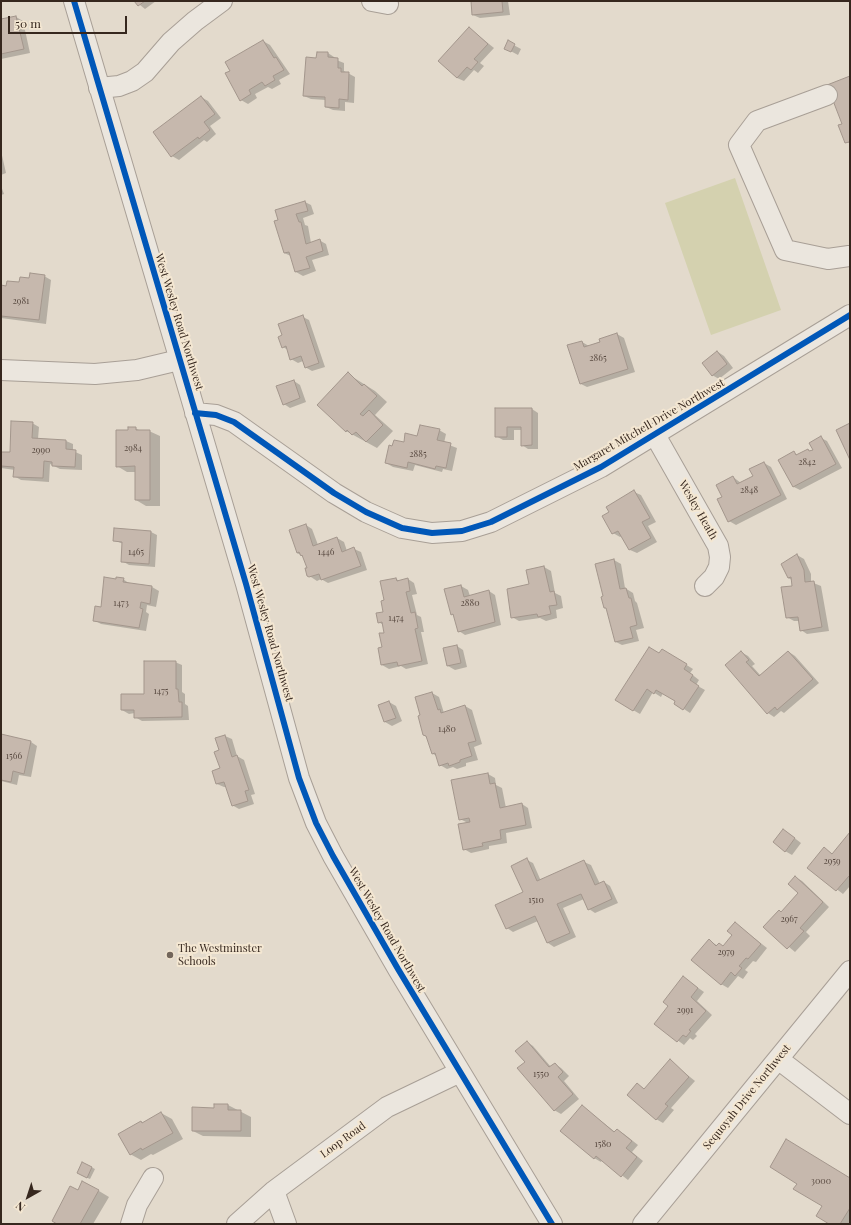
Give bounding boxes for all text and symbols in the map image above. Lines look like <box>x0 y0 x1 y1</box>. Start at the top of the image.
scale bar <box>10 8 129 34</box>
text: 50 m <box>15 15 41 31</box>
street label: West Wesley Road Northwest <box>152 252 206 392</box>
house number: 2981 <box>13 296 29 306</box>
house number: 2865 <box>589 353 607 363</box>
street label: Margaret Mitchell Drive Northwest <box>571 376 727 474</box>
house number: 2984 <box>124 443 142 453</box>
house number: 2990 <box>32 445 50 455</box>
house number: 2885 <box>409 449 427 459</box>
house number: 2842 <box>798 457 816 467</box>
street label: Wesley Heath <box>676 478 720 542</box>
house number: 2848 <box>740 485 758 495</box>
house number: 1465 <box>128 547 144 557</box>
house number: 1446 <box>318 547 334 557</box>
street label: West Wesley Road Northwest <box>244 563 296 703</box>
house number: 1473 <box>113 598 129 608</box>
house number: 2880 <box>460 598 480 608</box>
house number: 1474 <box>388 613 404 623</box>
house number: 1475 <box>153 686 169 696</box>
house number: 1480 <box>438 724 456 734</box>
house number: 1566 <box>6 751 22 761</box>
house number: 2959 <box>823 856 841 866</box>
street label: West Wesley Road Northwest <box>346 865 428 995</box>
house number: 1510 <box>528 895 544 905</box>
house number: 2967 <box>780 914 798 924</box>
place label: The Westminster Schools <box>178 942 262 968</box>
house number: 2979 <box>717 947 735 957</box>
marker: The Westminster Schools <box>165 950 175 960</box>
house number: 2991 <box>677 1005 693 1015</box>
street label: Sequoyah Drive Northwest <box>701 1042 793 1152</box>
house number: 1550 <box>533 1069 549 1079</box>
street label: Loop Road <box>318 1119 368 1161</box>
house number: 1580 <box>594 1139 612 1149</box>
house number: 3000 <box>811 1176 831 1186</box>
north arrow <box>8 1177 48 1217</box>
text: N <box>12 1198 28 1215</box>

